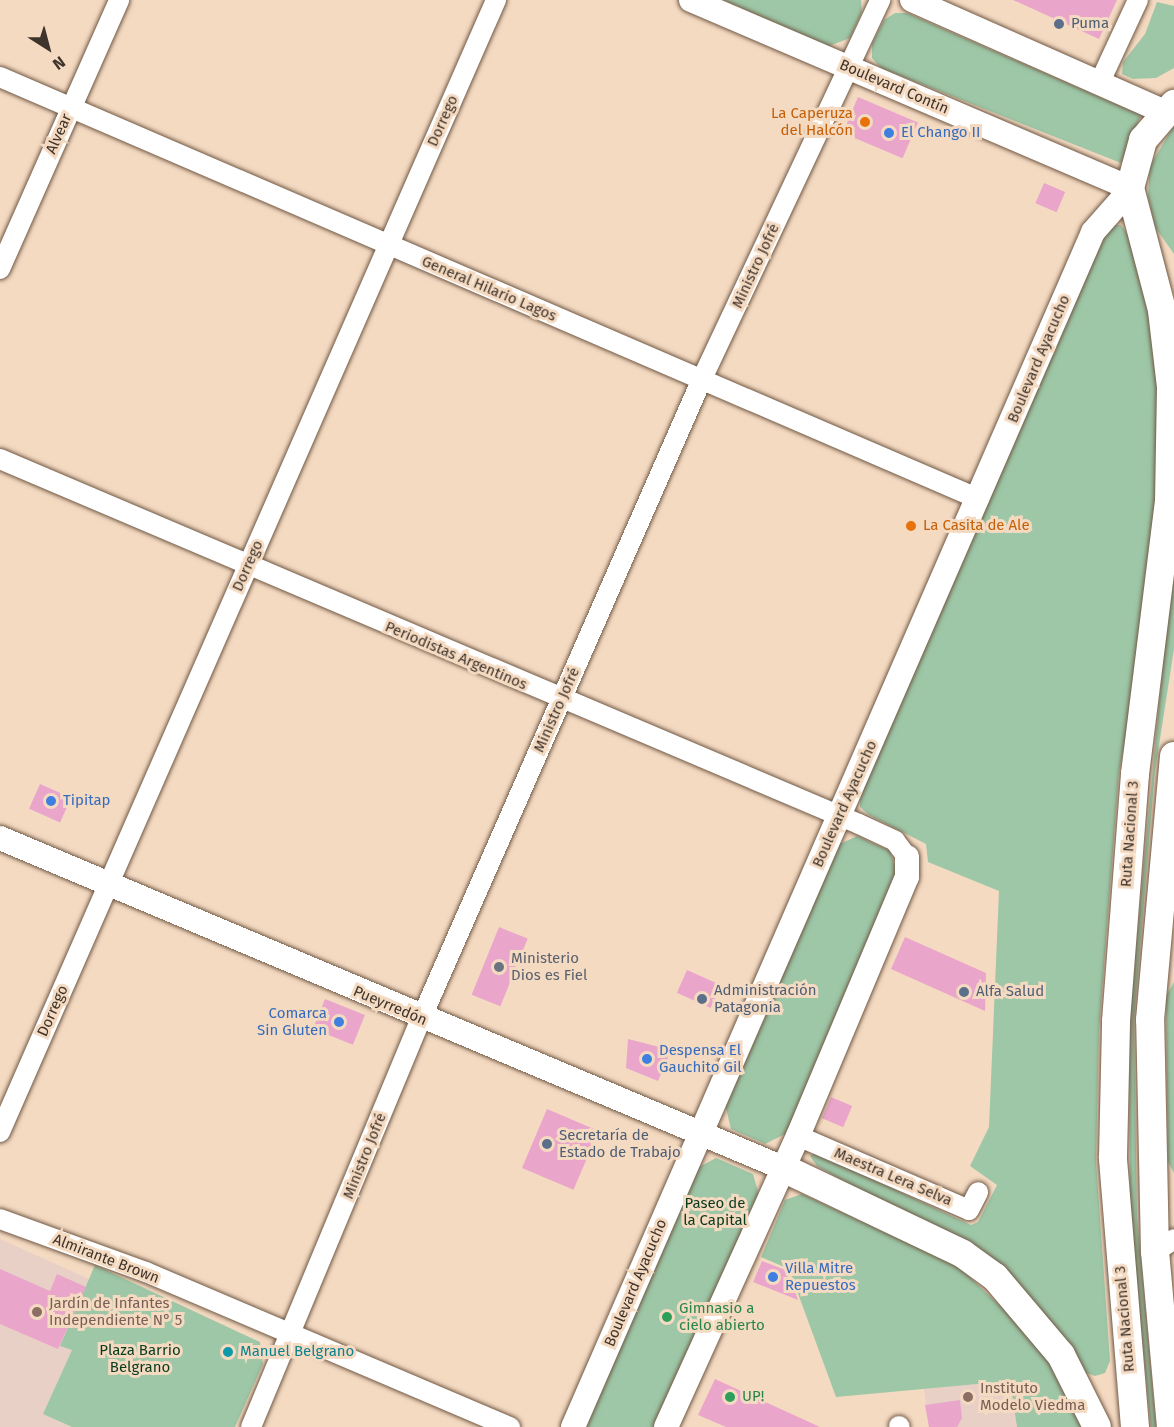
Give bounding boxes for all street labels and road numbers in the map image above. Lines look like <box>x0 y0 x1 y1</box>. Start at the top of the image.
street label: Boulevard Contín <box>837 56 951 118</box>
street label: Dorrego <box>424 93 462 149</box>
street label: Alvear <box>42 111 76 157</box>
street label: Ministro Jofré <box>729 221 783 311</box>
street label: General Hilario Lagos <box>419 252 559 326</box>
street label: Boulevard Ayacucho <box>1004 292 1074 426</box>
street label: Dorrego <box>229 538 267 594</box>
street label: Periodistas Argentinos <box>382 618 530 694</box>
street label: Ministro Jofré <box>530 665 584 755</box>
street label: Boulevard Ayacucho <box>809 738 881 870</box>
street label: Ruta Nacional 3 <box>1117 780 1143 888</box>
street label: Pueyrredón <box>350 982 430 1030</box>
street label: Dorrego <box>34 983 72 1039</box>
street label: Ministro Jofré <box>340 1110 390 1202</box>
street label: Maestra Lera Selva <box>831 1144 955 1210</box>
street label: Boulevard Ayacucho <box>601 1216 671 1350</box>
street label: Almirante Brown <box>50 1230 162 1288</box>
street label: Ruta Nacional 3 <box>1111 1265 1139 1373</box>

